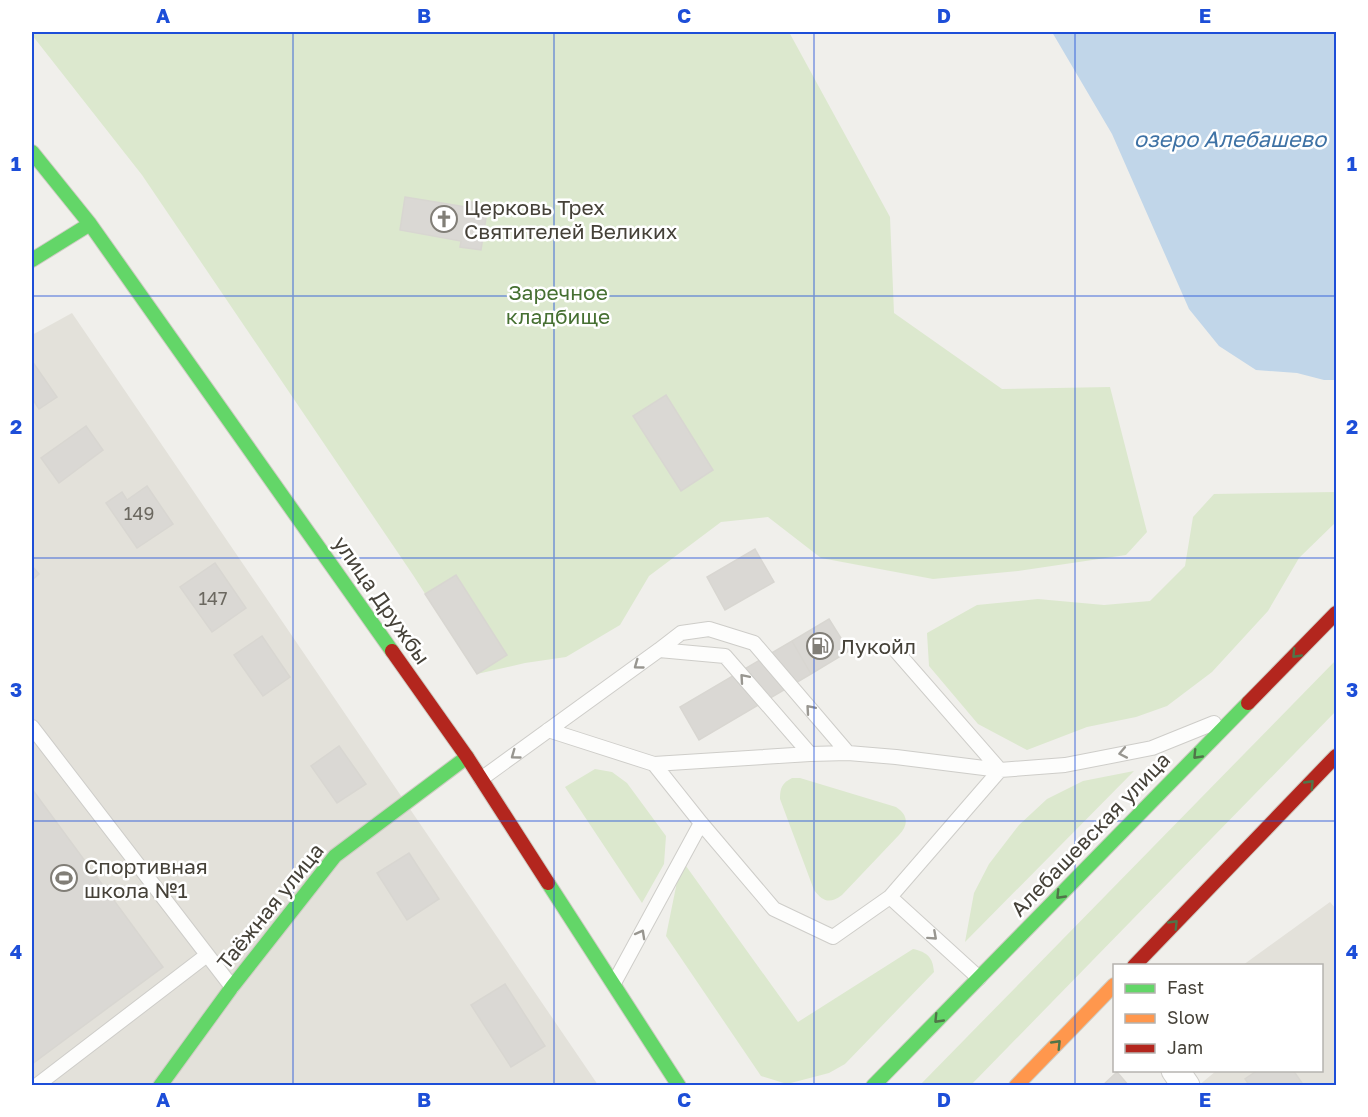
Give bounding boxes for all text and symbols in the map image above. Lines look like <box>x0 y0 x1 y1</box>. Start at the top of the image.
text: A <box>156 3 170 27</box>
text: B <box>417 3 431 27</box>
text: C <box>677 3 691 27</box>
text: D <box>937 3 951 27</box>
text: E <box>1199 3 1211 27</box>
water label: озеро Алебашево <box>1134 125 1328 152</box>
text: 1 <box>11 151 21 175</box>
text: 1 <box>1347 151 1357 175</box>
place label: Церковь Трех Святителей Великих <box>464 194 678 244</box>
church icon: Церковь Трех Святителей Великих <box>429 204 459 234</box>
park label: Заречное кладбище <box>506 279 610 329</box>
text: 2 <box>10 414 22 438</box>
text: 2 <box>1346 414 1358 438</box>
house number: 149 <box>124 502 154 524</box>
street label: улица Дружбы <box>328 531 436 669</box>
house number: 147 <box>198 587 228 609</box>
fuel station icon: Лукойл <box>805 631 835 661</box>
place label: Лукойл <box>840 633 916 659</box>
one-way arrow <box>1292 647 1303 658</box>
one-way arrow <box>633 658 644 669</box>
one-way arrow <box>740 674 751 685</box>
text: 3 <box>10 677 22 701</box>
text: 3 <box>1346 677 1358 701</box>
one-way arrow <box>806 705 817 716</box>
street label: Алебашевская улица <box>1005 746 1175 922</box>
one-way arrow <box>1119 746 1129 759</box>
one-way arrow <box>510 748 521 759</box>
one-way arrow <box>1193 749 1204 759</box>
one-way arrow <box>1303 780 1314 791</box>
street label: Таёжная улица <box>211 838 329 974</box>
place label: Спортивная школа №1 <box>84 853 208 903</box>
sports icon: Спортивная школа №1 <box>49 863 79 893</box>
one-way arrow <box>1057 887 1068 898</box>
one-way arrow <box>1167 920 1178 931</box>
one-way arrow <box>634 929 645 940</box>
one-way arrow <box>926 929 937 940</box>
text: 4 <box>10 939 22 963</box>
text: 4 <box>1346 939 1358 963</box>
legend <box>1113 964 1323 1072</box>
text: Fast <box>1167 976 1204 998</box>
text: Slow <box>1167 1006 1210 1028</box>
one-way arrow <box>935 1012 946 1023</box>
text: Jam <box>1167 1036 1203 1058</box>
one-way arrow <box>1050 1040 1061 1051</box>
text: A <box>156 1087 170 1111</box>
text: B <box>417 1087 431 1111</box>
text: C <box>677 1087 691 1111</box>
text: D <box>937 1087 951 1111</box>
text: E <box>1199 1087 1211 1111</box>

